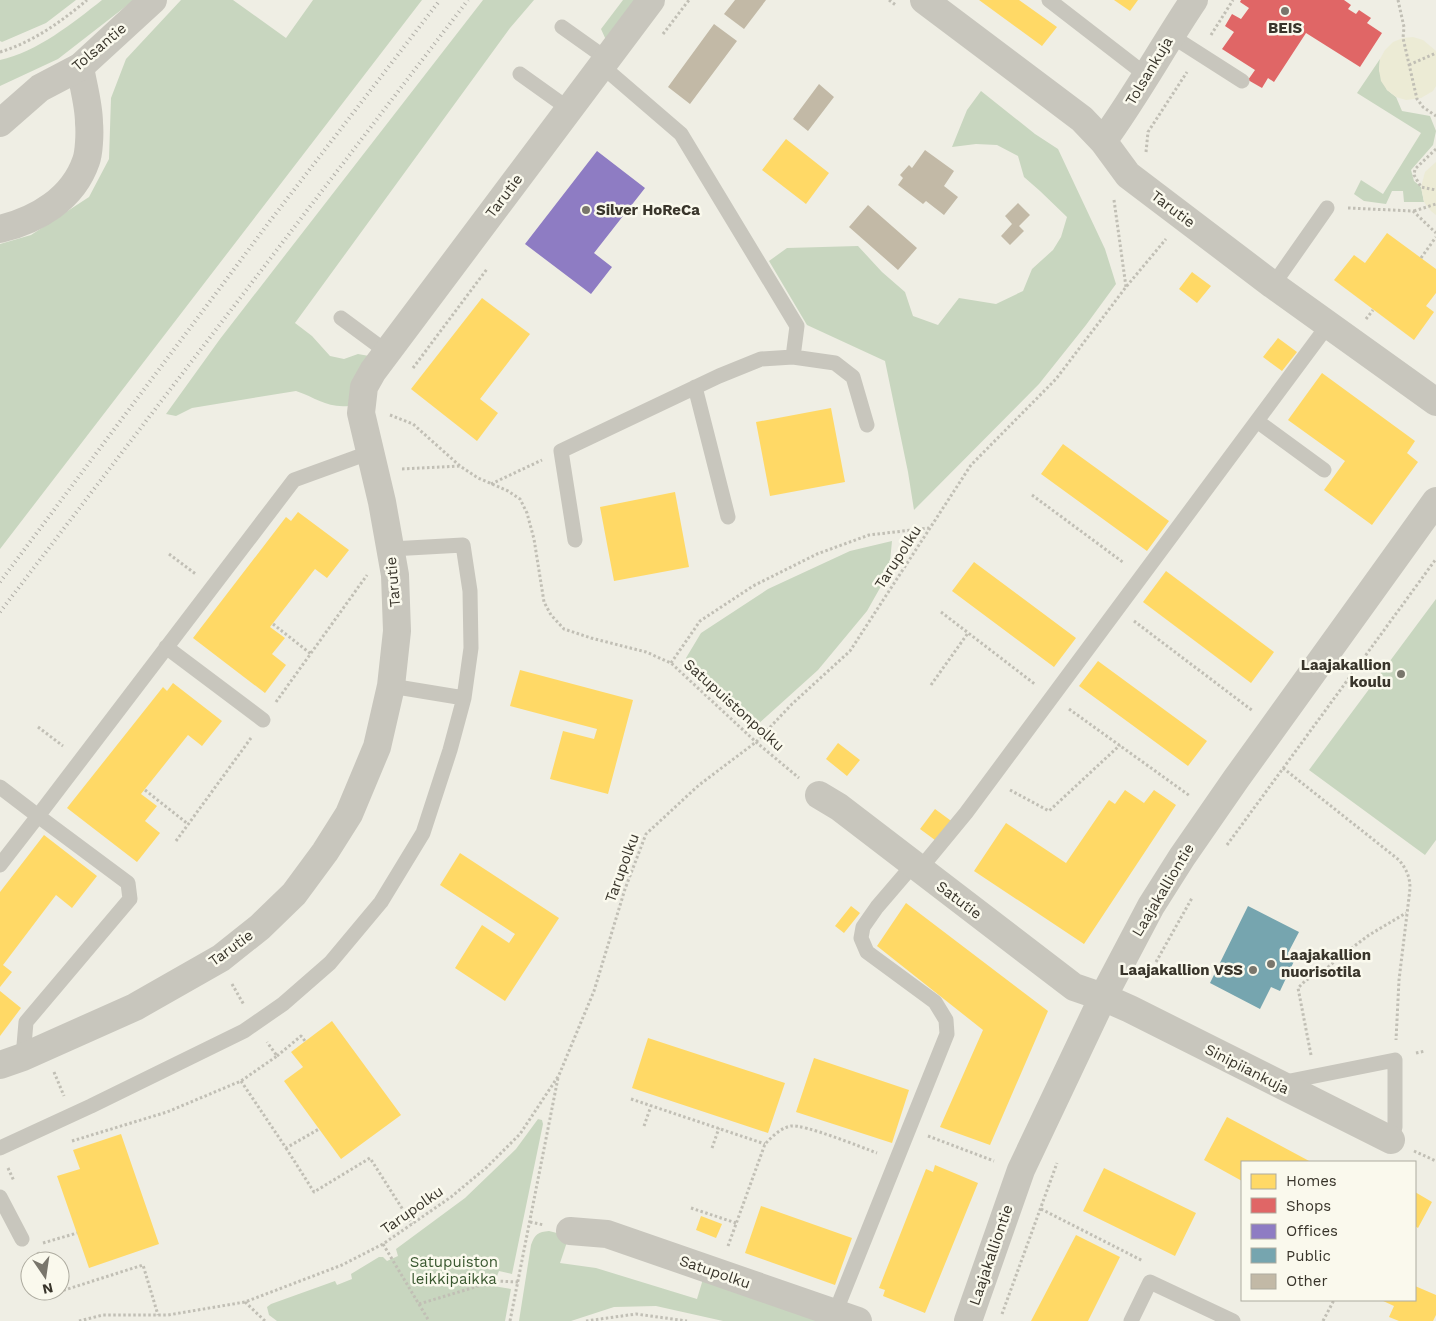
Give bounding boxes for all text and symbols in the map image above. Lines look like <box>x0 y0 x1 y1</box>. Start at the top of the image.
marker: BEIS <box>1279 5 1291 17</box>
street label: Tolsantie <box>68 19 130 75</box>
place label: BEIS <box>1268 19 1302 37</box>
street label: Tolsankuja <box>1121 33 1177 109</box>
street label: Tarutie <box>482 170 526 222</box>
street label: Tarutie <box>1147 187 1199 231</box>
place label: Silver HoReCa <box>596 201 700 219</box>
marker: Silver HoReCa <box>580 204 592 216</box>
street label: Tarupolku <box>871 522 925 592</box>
street label: Tarutie <box>382 556 404 608</box>
street label: Satupuistonpolku <box>680 655 788 755</box>
place label: Laajakallion koulu <box>1301 656 1391 691</box>
marker: Laajakallion koulu <box>1395 668 1407 680</box>
street label: Tarupolku <box>601 831 643 905</box>
street label: Laajakalliontie <box>1128 840 1198 940</box>
street label: Satutie <box>933 877 985 923</box>
street label: Tarutie <box>205 926 257 970</box>
place label: Laajakallion nuorisotila <box>1281 946 1371 981</box>
marker: Laajakallion nuorisotila <box>1265 958 1277 970</box>
place label: Laajakallion VSS <box>1119 961 1243 979</box>
marker: Laajakallion VSS <box>1247 964 1259 976</box>
street label: Sinipiiankuja <box>1202 1040 1293 1098</box>
legend <box>1241 1161 1416 1301</box>
text: Homes <box>1286 1172 1337 1190</box>
street label: Tarupolku <box>377 1182 447 1238</box>
text: Shops <box>1286 1197 1331 1215</box>
street label: Laajakalliontie <box>965 1202 1017 1308</box>
text: Offices <box>1286 1222 1338 1240</box>
text: Public <box>1286 1247 1331 1265</box>
north arrow <box>20 1251 70 1301</box>
street label: Satupolku <box>677 1251 753 1293</box>
park label: Satupuiston leikkipaikka <box>410 1253 498 1288</box>
text: Other <box>1286 1272 1328 1290</box>
text: N <box>41 1280 55 1298</box>

